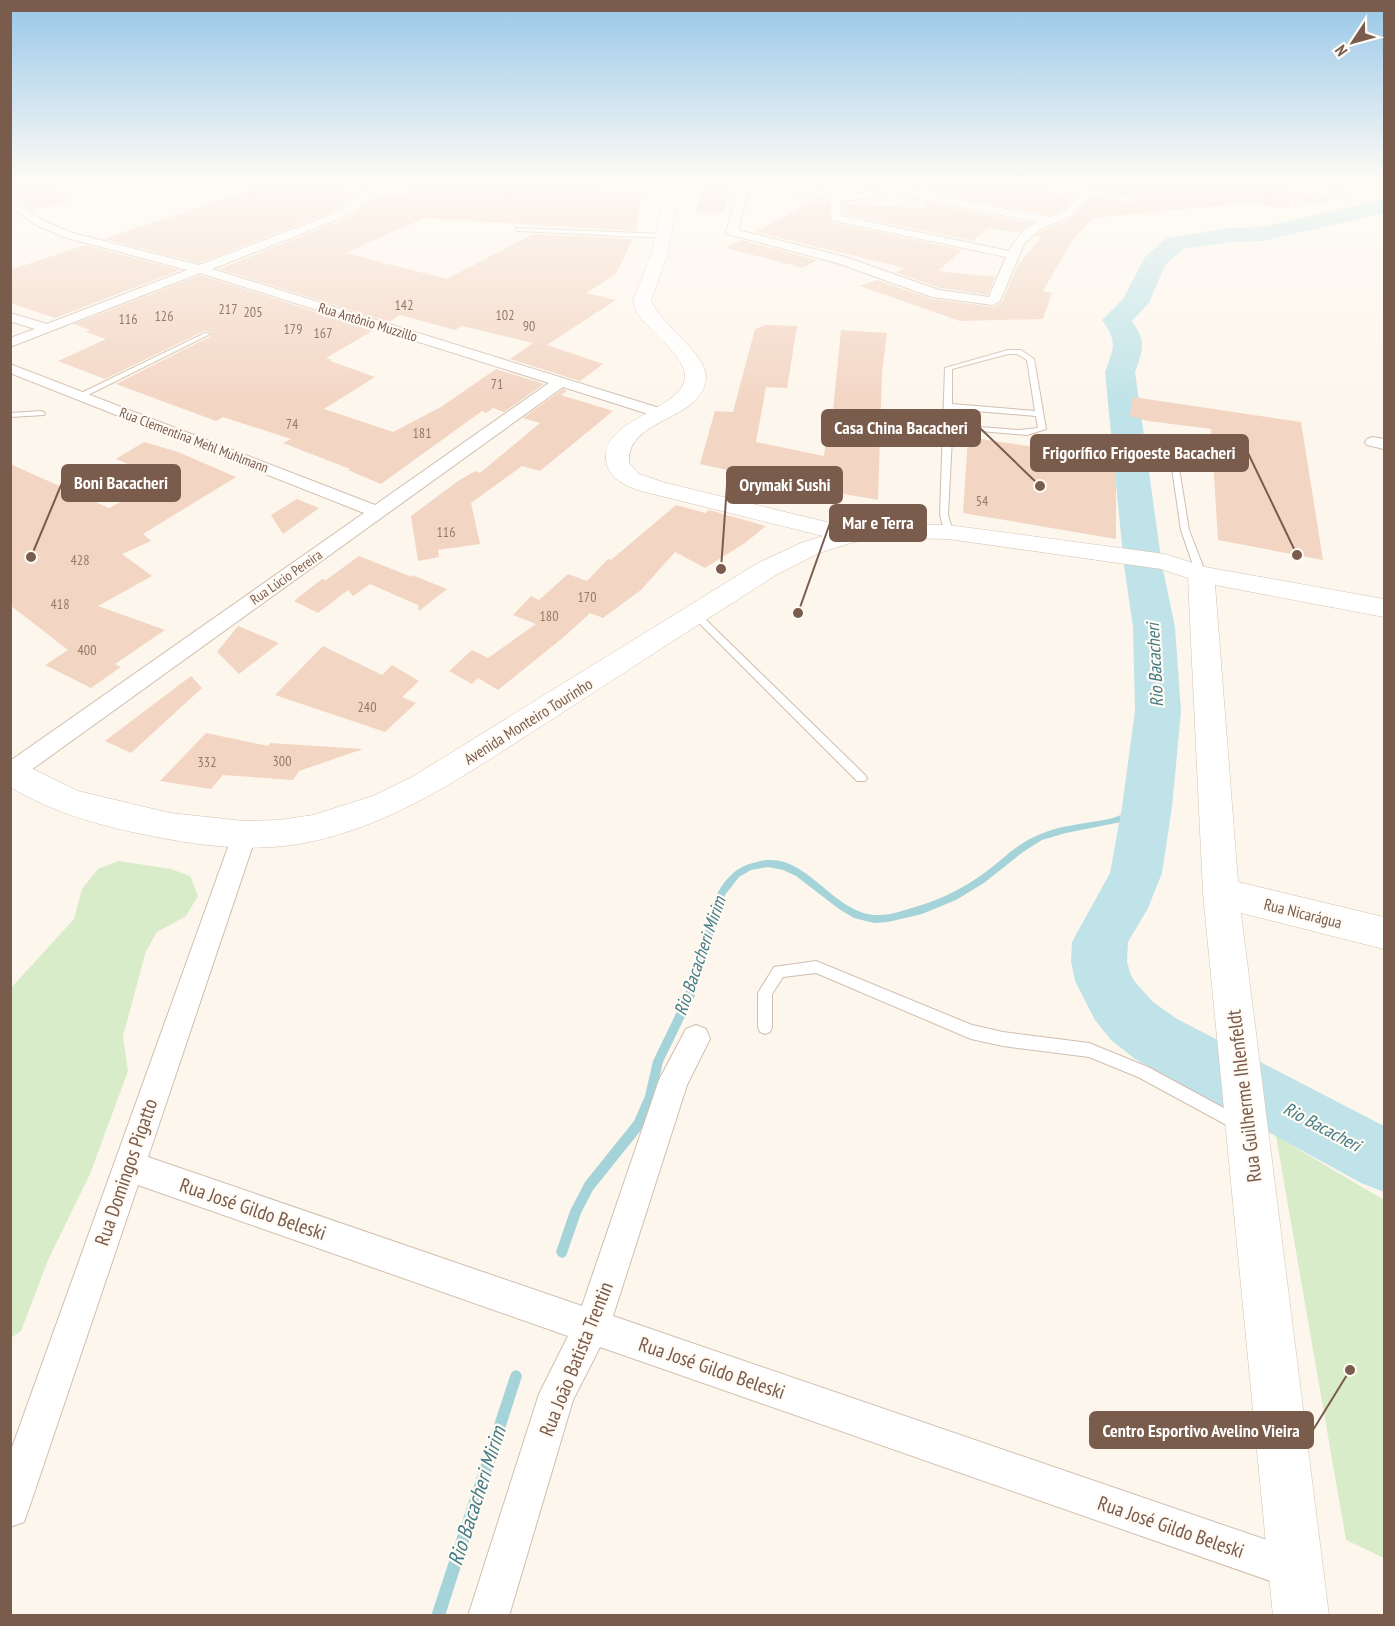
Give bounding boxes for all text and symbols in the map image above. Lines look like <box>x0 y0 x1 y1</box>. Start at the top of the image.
north arrow <box>1323 12 1383 72</box>
text: N <box>1330 41 1351 60</box>
house number: 142 <box>395 296 413 314</box>
street label: Rua Antônio Muzzillo <box>316 298 420 346</box>
house number: 217 <box>219 300 237 318</box>
house number: 205 <box>244 303 262 321</box>
house number: 102 <box>496 306 514 324</box>
house number: 126 <box>155 307 173 325</box>
house number: 116 <box>119 310 137 328</box>
house number: 90 <box>523 317 535 335</box>
house number: 179 <box>284 320 302 338</box>
house number: 167 <box>314 324 332 342</box>
house number: 71 <box>491 375 503 393</box>
street label: Rua Clementina Mehl Muhlmann <box>117 403 271 477</box>
callout: Casa China Bacacheri <box>822 410 980 446</box>
house number: 74 <box>286 415 299 433</box>
text: Casa China Bacacheri <box>834 416 968 439</box>
house number: 181 <box>413 424 431 442</box>
callout: Frigorífico Frigoeste Bacacheri <box>1031 435 1248 471</box>
text: Frigorífico Frigoeste Bacacheri <box>1042 441 1236 464</box>
callout: Boni Bacacheri <box>62 465 180 501</box>
callout: Orymaki Sushi <box>727 467 842 503</box>
text: Boni Bacacheri <box>74 471 168 494</box>
text: Orymaki Sushi <box>739 473 831 496</box>
house number: 54 <box>976 492 989 510</box>
callout: Mar e Terra <box>830 505 926 541</box>
text: Mar e Terra <box>842 511 914 534</box>
house number: 116 <box>437 523 455 541</box>
street label: Rua Lúcio Pereira <box>246 546 326 608</box>
house number: 428 <box>71 551 89 569</box>
house number: 170 <box>578 588 596 606</box>
house number: 418 <box>51 595 69 613</box>
house number: 180 <box>540 607 558 625</box>
water label: Rio Bacacheri <box>1141 620 1168 708</box>
house number: 400 <box>78 641 96 659</box>
street label: Avenida Monteiro Tourinho <box>460 673 596 769</box>
house number: 240 <box>358 698 376 716</box>
house number: 300 <box>273 752 291 770</box>
house number: 332 <box>198 753 216 771</box>
water label: Rio Bacacheri Mirim <box>669 892 731 1018</box>
street label: Rua Nicarágua <box>1262 894 1344 932</box>
street label: Rua Guilherme Ihlenfeldt <box>1220 1008 1267 1184</box>
street label: Rua Domingos Pigatto <box>89 1095 163 1249</box>
water label: Rio Bacacheri <box>1280 1097 1367 1157</box>
street label: Rua José Gildo Beleski <box>176 1172 330 1246</box>
street label: Rua João Batista Trentin <box>533 1278 619 1440</box>
street label: Rua José Gildo Beleski <box>635 1331 789 1405</box>
callout: Centro Esportivo Avelino Vieira <box>1090 1412 1313 1448</box>
text: Centro Esportivo Avelino Vieira <box>1102 1419 1300 1442</box>
water label: Rio Bacacheri Mirim <box>441 1422 512 1569</box>
street label: Rua José Gildo Beleski <box>1094 1490 1248 1564</box>

